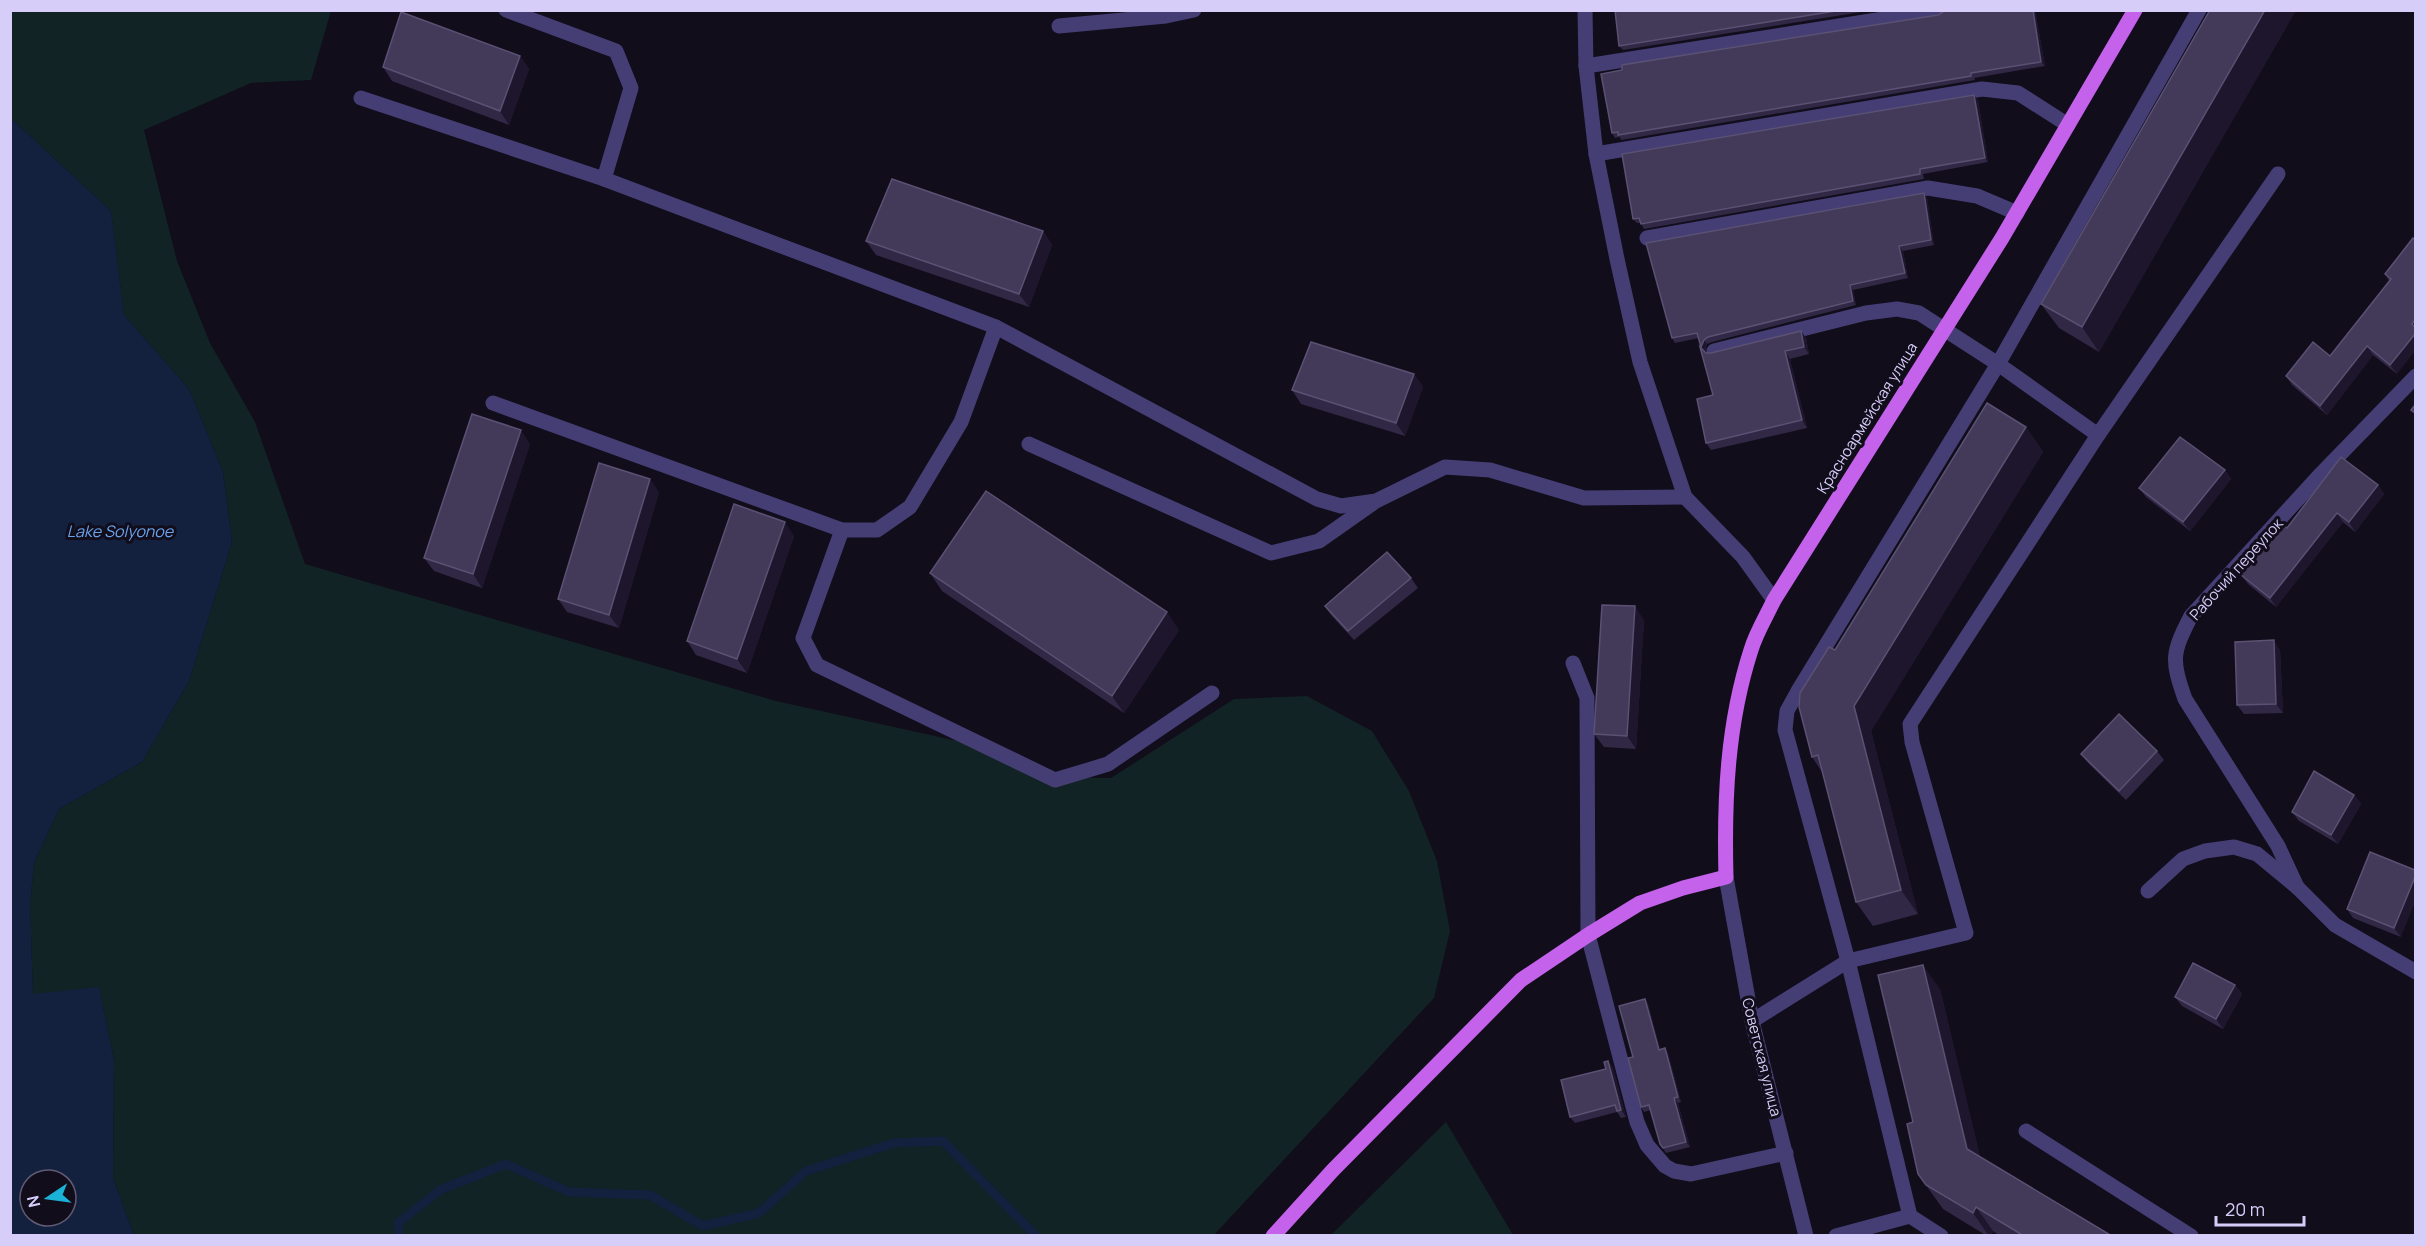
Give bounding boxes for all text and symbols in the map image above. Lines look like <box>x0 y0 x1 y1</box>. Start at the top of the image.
street label: Красноармейская улица <box>1812 338 1922 498</box>
street label: Рабочий переулок <box>2184 513 2288 625</box>
water label: Lake Solyonoe <box>67 520 175 542</box>
street label: Советская улица <box>1737 996 1787 1118</box>
north arrow <box>18 1168 78 1228</box>
scale bar <box>2216 1189 2304 1227</box>
text: N <box>21 1193 45 1209</box>
text: 20 m <box>2225 1197 2265 1221</box>

